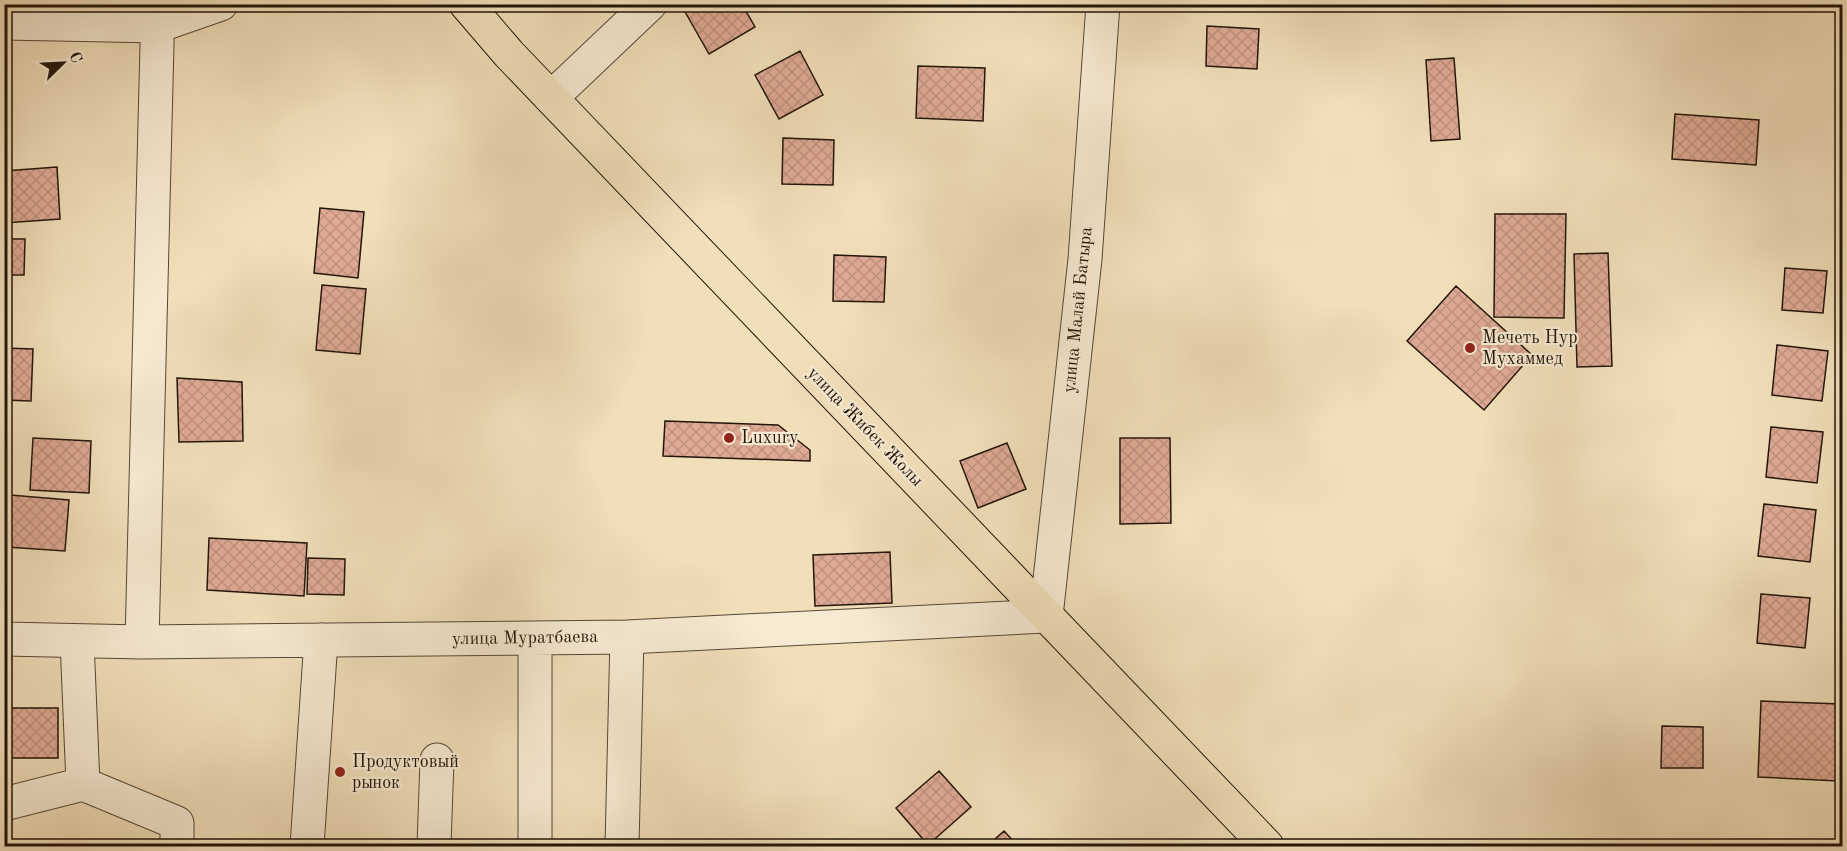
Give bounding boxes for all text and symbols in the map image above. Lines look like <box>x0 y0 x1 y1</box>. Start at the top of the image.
north arrow <box>33 33 93 93</box>
text: С <box>65 50 84 66</box>
street label: улица Малай Батыра <box>1060 226 1096 394</box>
place label: Мечеть Нур Мухаммед <box>1482 329 1578 368</box>
marker: Мечеть Нур Мухаммед <box>1463 341 1477 355</box>
street label: улица Жибек Жолы <box>804 364 927 490</box>
place label: Luxury <box>741 429 799 447</box>
marker: Luxury <box>722 431 736 445</box>
street label: улица Муратбаева <box>452 628 598 648</box>
place label: Продуктовый рынок <box>352 753 459 792</box>
marker: Продуктовый рынок <box>333 765 347 779</box>

